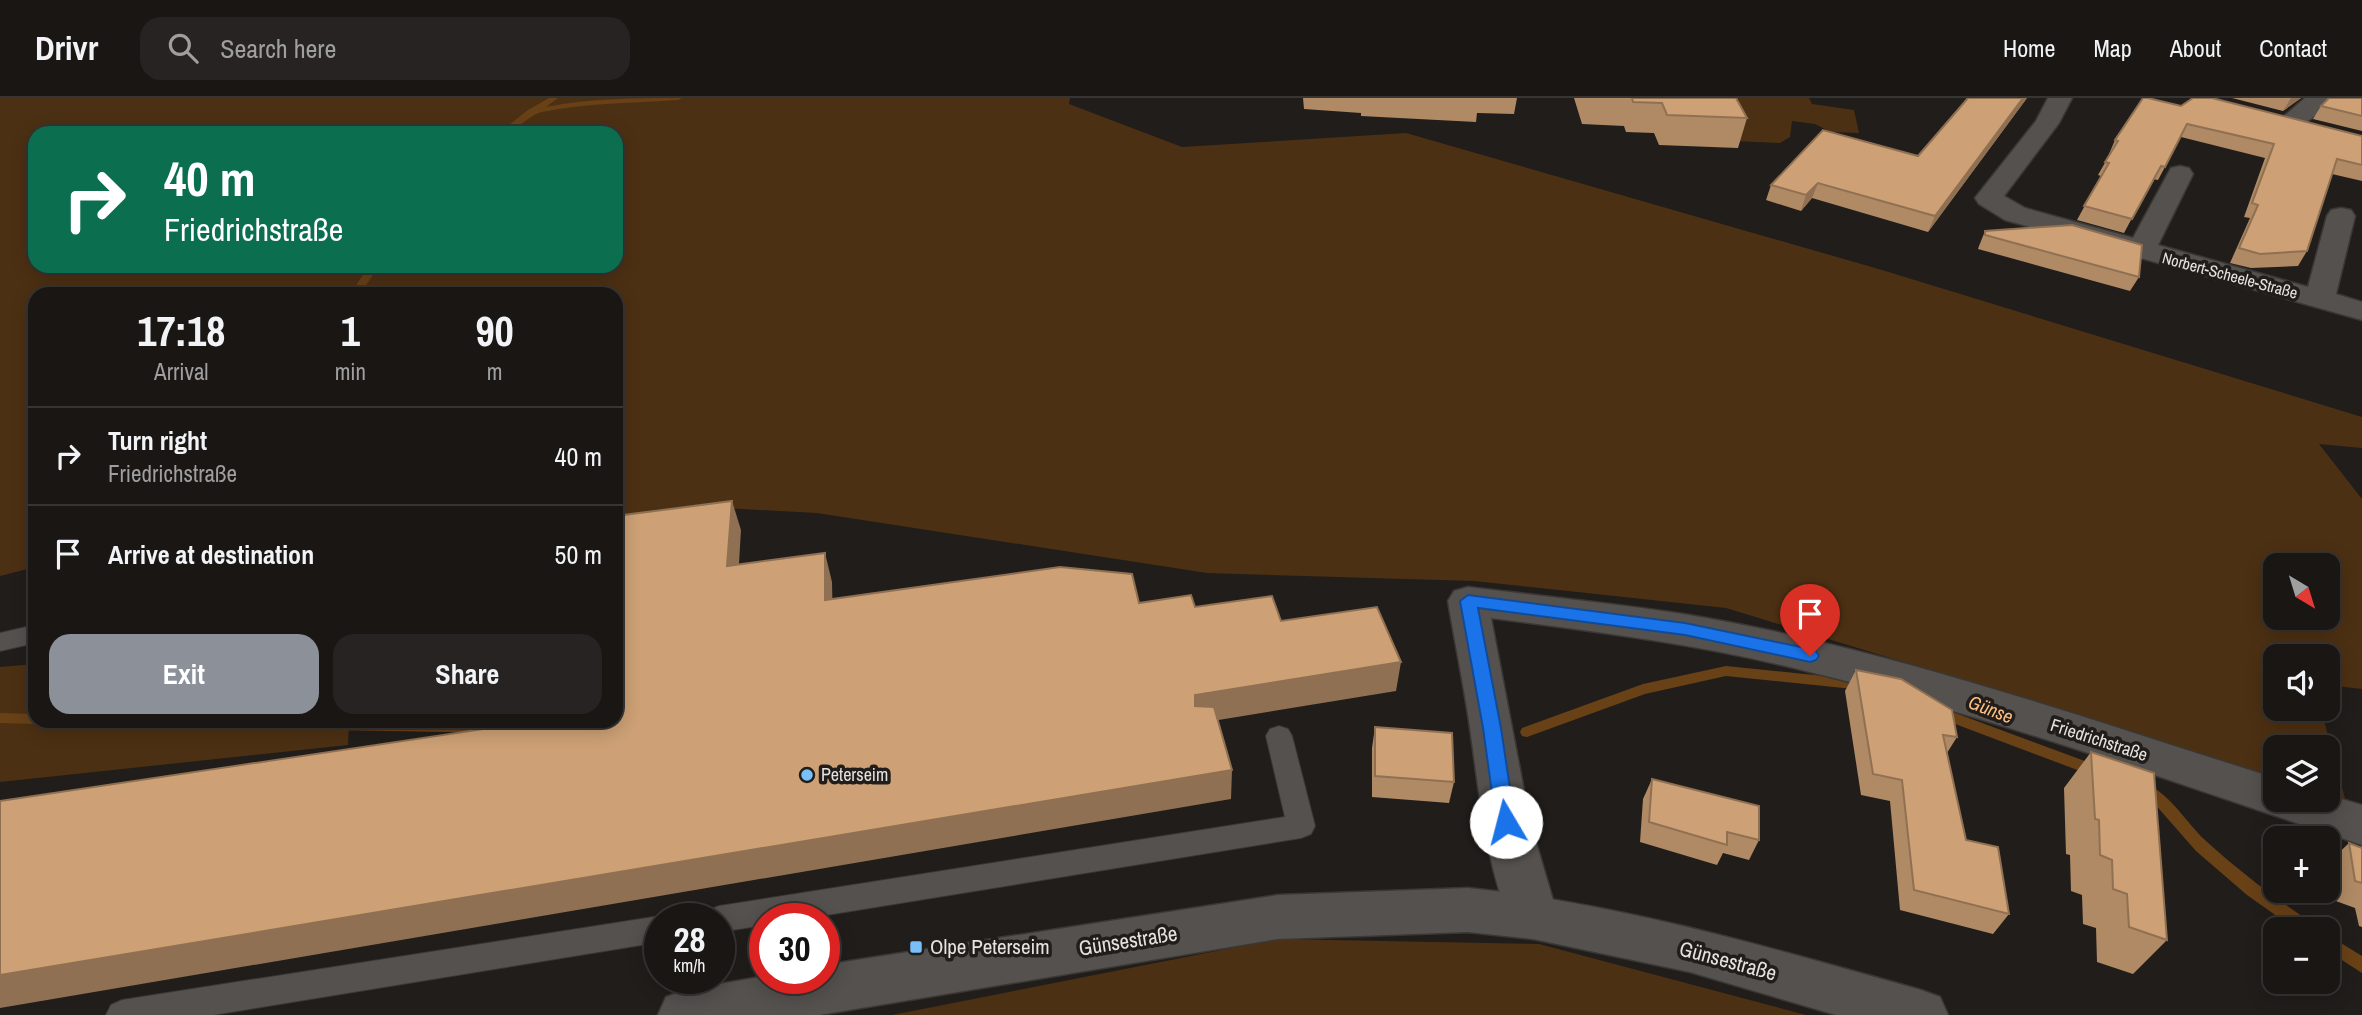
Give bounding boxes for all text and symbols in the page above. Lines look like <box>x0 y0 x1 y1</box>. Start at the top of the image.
search box <box>140 17 630 80</box>
text: Drivr <box>35 26 98 70</box>
icon: search <box>164 29 202 67</box>
text: Search here <box>220 31 336 66</box>
text: Home <box>2003 32 2055 64</box>
text: Map <box>2093 32 2132 64</box>
text: About <box>2170 32 2221 64</box>
text: Contact <box>2259 32 2327 64</box>
text: 40 m <box>164 145 256 211</box>
icon: right <box>49 154 140 245</box>
text: Friedrichstraße <box>164 208 343 251</box>
street label: Norbert-Scheele-Straße <box>2160 246 2300 304</box>
text: 17:18 <box>137 303 225 359</box>
text: 1 <box>341 303 360 359</box>
text: 90 <box>475 303 514 359</box>
text: Arrival <box>154 356 209 387</box>
text: min <box>335 356 366 387</box>
text: m <box>487 356 502 387</box>
text: Turn right <box>108 423 207 458</box>
icon: right <box>49 437 87 475</box>
text: 40 m <box>555 439 602 474</box>
text: Friedrichstraße <box>108 458 237 489</box>
icon: arrive <box>49 535 87 573</box>
text: Arrive at destination <box>108 537 314 572</box>
text: 50 m <box>555 537 602 572</box>
north arrow <box>2263 553 2340 630</box>
map controls <box>2263 553 2340 994</box>
pin <box>1780 584 1840 656</box>
icon: arrive <box>1791 595 1829 633</box>
button: Exit <box>49 634 319 714</box>
button: Share <box>333 634 602 714</box>
button: sound <box>2263 644 2340 721</box>
water label: Günse <box>1965 689 2017 729</box>
street label: Friedrichstraße <box>2047 712 2151 767</box>
button: layers <box>2263 735 2340 812</box>
place label: Peterseim <box>821 762 888 787</box>
marker: Peterseim <box>799 767 815 783</box>
position arrow <box>1469 785 1543 859</box>
button: + <box>2263 826 2340 903</box>
speed limit sign: 30 <box>749 903 840 994</box>
text: 28 <box>674 916 705 963</box>
button: − <box>2263 917 2340 994</box>
street label: Günsestraße <box>1076 918 1179 963</box>
place label: Olpe Peterseim <box>930 932 1050 961</box>
street label: Günsestraße <box>1676 934 1780 987</box>
marker: Olpe Peterseim <box>908 939 924 955</box>
text: km/h <box>674 953 706 978</box>

